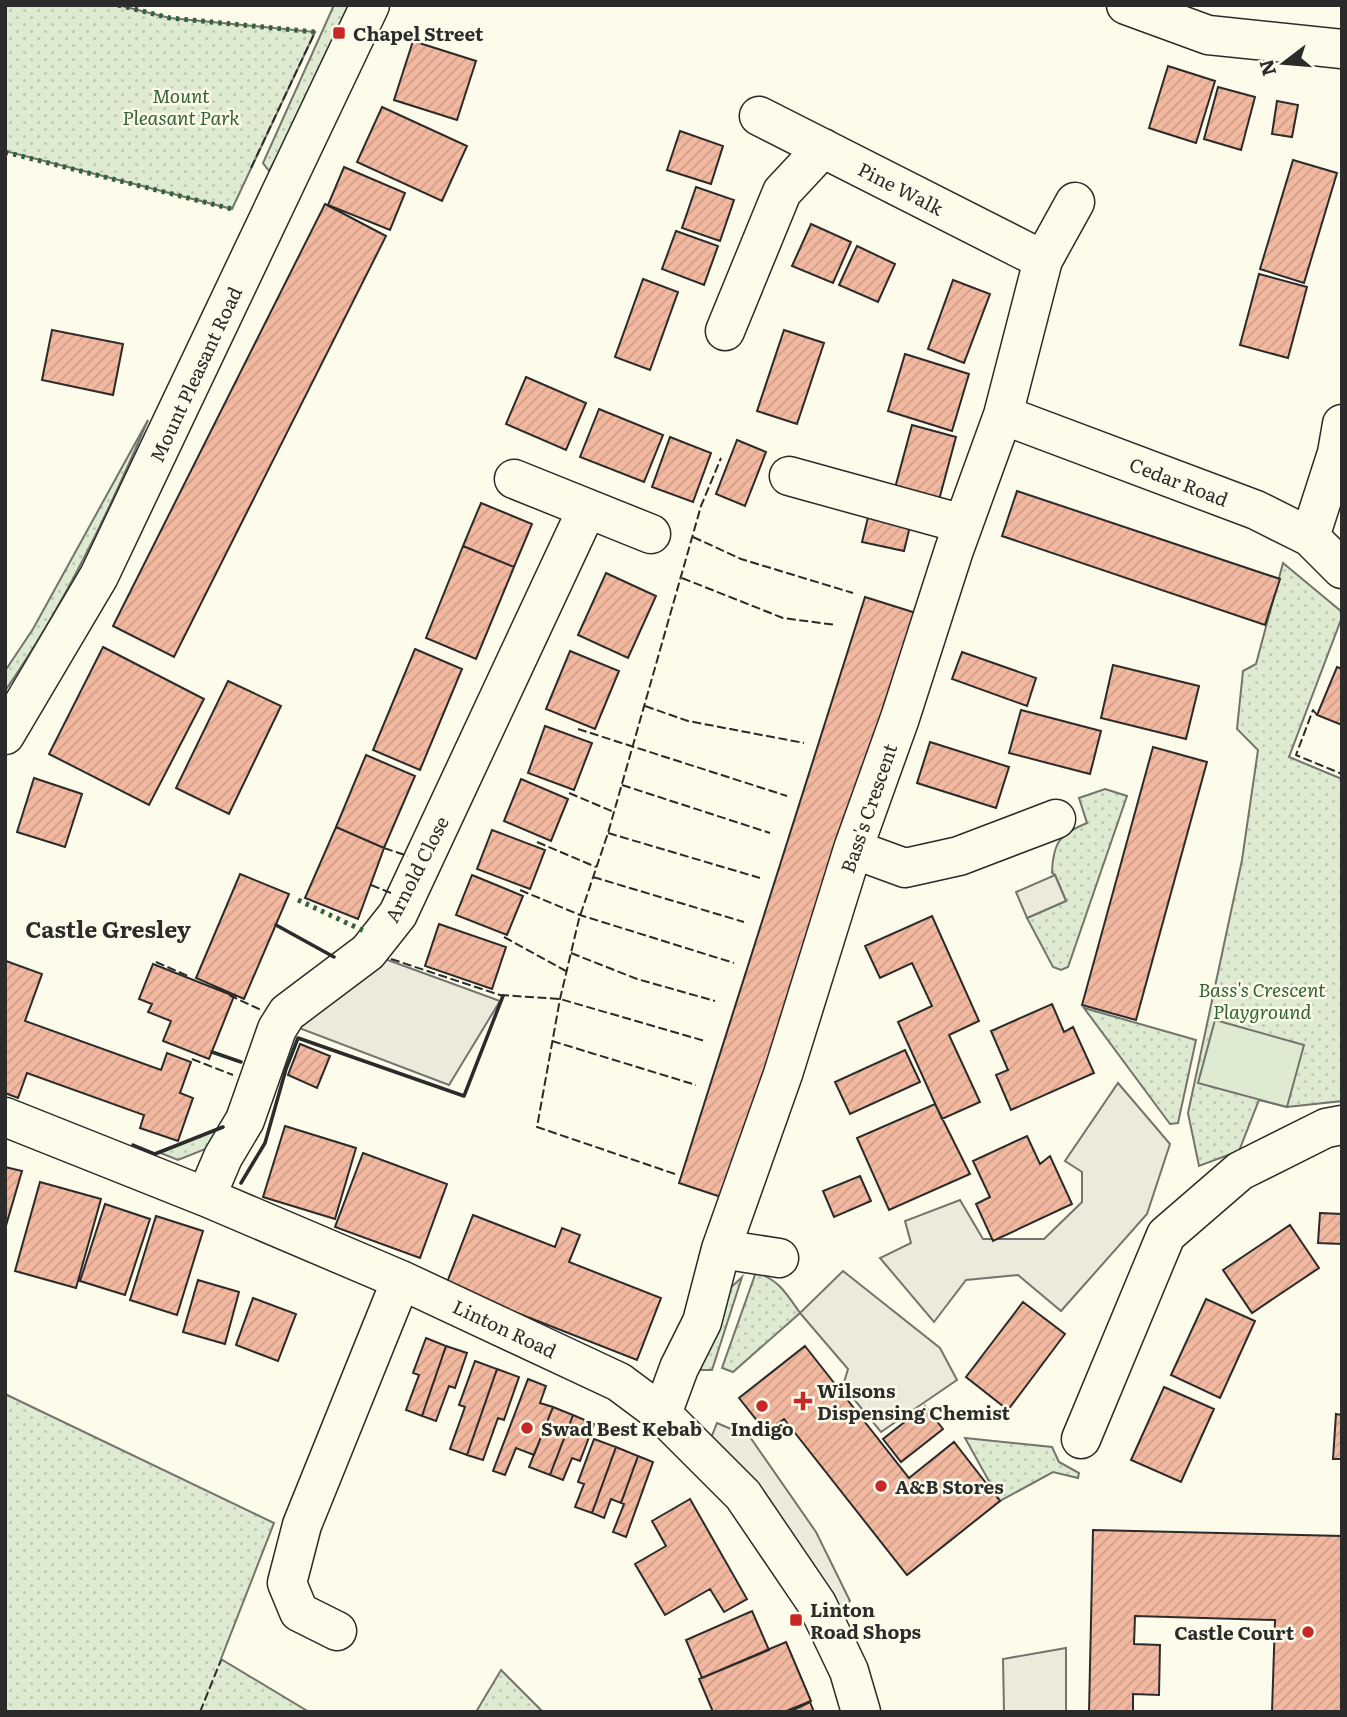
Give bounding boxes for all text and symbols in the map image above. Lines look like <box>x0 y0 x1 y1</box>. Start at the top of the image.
place label: Chapel Street <box>353 19 484 47</box>
marker: Chapel Street <box>331 25 347 41</box>
north arrow <box>1249 28 1319 98</box>
text: N <box>1251 56 1282 79</box>
park label: Mount Pleasant Park <box>122 81 240 131</box>
street label: Pine Walk <box>853 155 949 222</box>
street label: Mount Pleasant Road <box>142 281 248 466</box>
street label: Cedar Road <box>1126 449 1233 513</box>
street label: Bass's Crescent <box>833 739 903 876</box>
street label: Arnold Close <box>377 811 455 927</box>
district label: Castle Gresley <box>25 911 191 945</box>
park label: Bass's Crescent Playground <box>1198 975 1326 1025</box>
street label: Linton Road <box>449 1292 562 1364</box>
place label: Wilsons Dispensing Chemist <box>817 1376 1011 1426</box>
marker: Wilsons Dispensing Chemist <box>795 1393 811 1409</box>
marker: Indigo <box>754 1398 770 1414</box>
place label: Swad Best Kebab <box>541 1414 702 1442</box>
place label: Indigo <box>730 1414 794 1442</box>
marker: Swad Best Kebab <box>519 1420 535 1436</box>
place label: A&B Stores <box>895 1472 1004 1500</box>
marker: A&B Stores <box>873 1478 889 1494</box>
place label: Linton Road Shops <box>810 1595 921 1645</box>
marker: Linton Road Shops <box>788 1612 804 1628</box>
place label: Castle Court <box>1174 1618 1295 1646</box>
marker: Castle Court <box>1300 1624 1316 1640</box>

